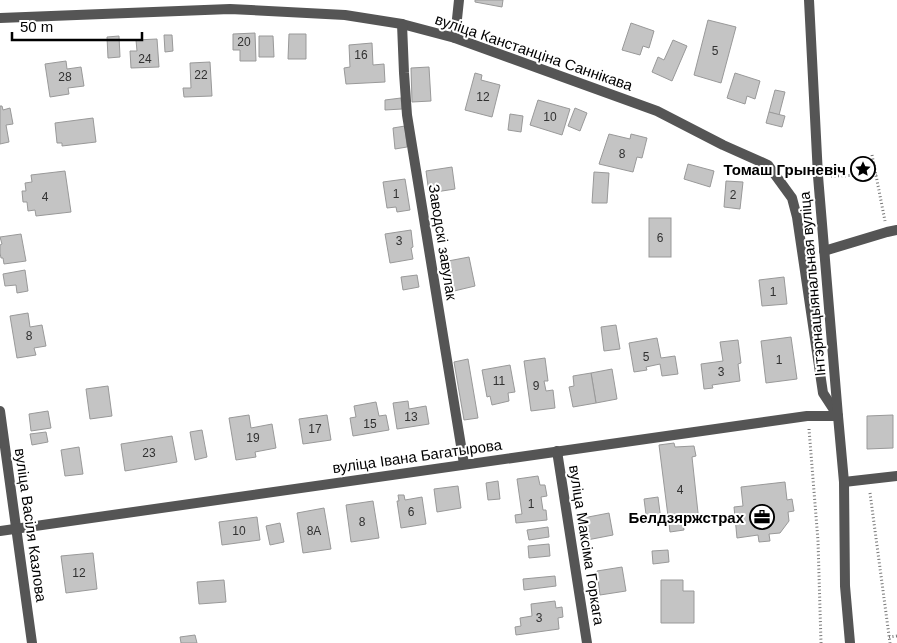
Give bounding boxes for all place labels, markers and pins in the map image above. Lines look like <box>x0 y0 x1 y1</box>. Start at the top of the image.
place icon: Томаш Грыневіч <box>850 156 876 182</box>
place label: Томаш Грыневіч <box>724 161 846 178</box>
office icon: Белдзяржстрах <box>749 504 775 530</box>
place label: Белдзяржстрах <box>628 509 745 526</box>

